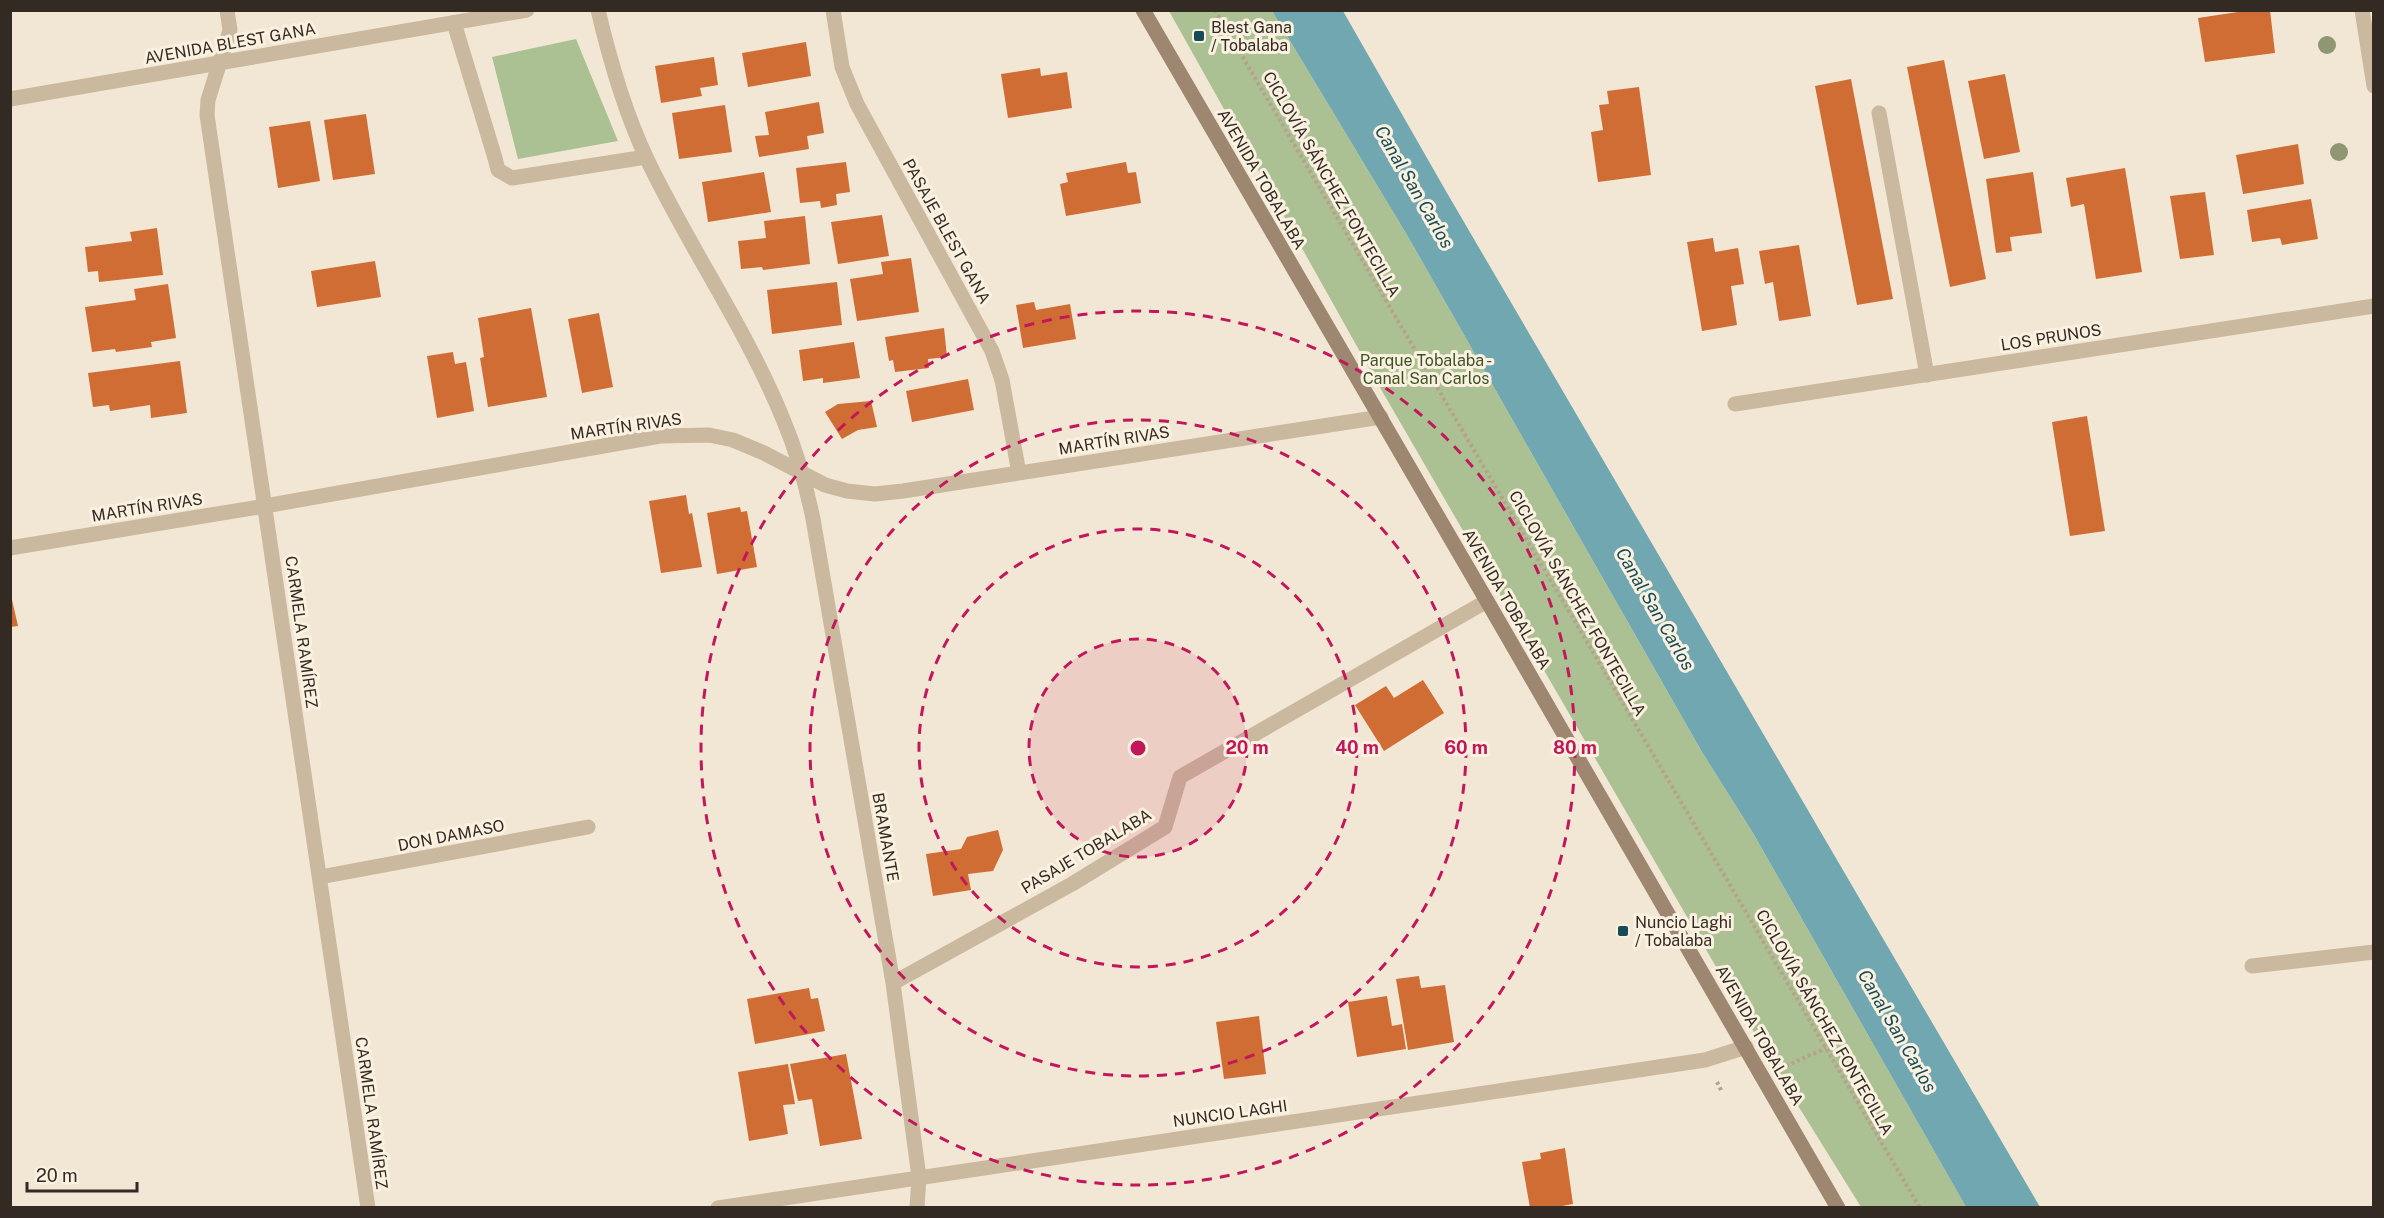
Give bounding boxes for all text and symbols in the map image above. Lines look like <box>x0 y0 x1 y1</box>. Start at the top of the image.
place label: Blest Gana / Tobalaba <box>1211 18 1292 55</box>
street label: AVENIDA BLEST GANA <box>143 19 317 68</box>
marker: Blest Gana / Tobalaba <box>1192 29 1206 43</box>
street label: CICLOVÍA SÁNCHEZ FONTECILLA <box>1259 68 1405 300</box>
street label: AVENIDA TOBALABA <box>1214 106 1309 253</box>
water label: Canal San Carlos <box>1371 122 1458 252</box>
street label: PASAJE BLEST GANA <box>899 155 994 307</box>
street label: LOS PRUNOS <box>1999 320 2103 355</box>
park label: Parque Tobalaba - Canal San Carlos <box>1360 351 1492 388</box>
street label: MARTÍN RIVAS <box>569 408 683 444</box>
street label: MARTÍN RIVAS <box>1057 421 1171 459</box>
street label: CICLOVÍA SÁNCHEZ FONTECILLA <box>1505 487 1651 719</box>
street label: MARTÍN RIVAS <box>90 488 204 526</box>
street label: AVENIDA TOBALABA <box>1459 526 1554 673</box>
water label: Canal San Carlos <box>1612 544 1699 674</box>
street label: CARMELA RAMÍREZ <box>281 554 323 710</box>
text: 20 m <box>1225 737 1269 758</box>
text: 40 m <box>1335 737 1379 758</box>
text: 60 m <box>1444 737 1488 758</box>
text: 80 m <box>1553 737 1597 758</box>
centre of rings <box>1128 738 1148 758</box>
street label: BRAMANTE <box>868 791 903 883</box>
street label: PASAJE TOBALABA <box>1018 805 1155 898</box>
street label: DON DAMASO <box>396 816 506 855</box>
street label: CICLOVÍA SÁNCHEZ FONTECILLA <box>1752 906 1898 1138</box>
place label: Nuncio Laghi / Tobalaba <box>1635 913 1732 950</box>
marker: Nuncio Laghi / Tobalaba <box>1616 924 1630 938</box>
street label: AVENIDA TOBALABA <box>1712 962 1807 1109</box>
water label: Canal San Carlos <box>1854 966 1941 1096</box>
street label: CARMELA RAMÍREZ <box>351 1035 393 1191</box>
street label: NUNCIO LAGHI <box>1172 1096 1288 1131</box>
scale bar <box>27 1155 136 1193</box>
text: 20 m <box>36 1165 78 1186</box>

